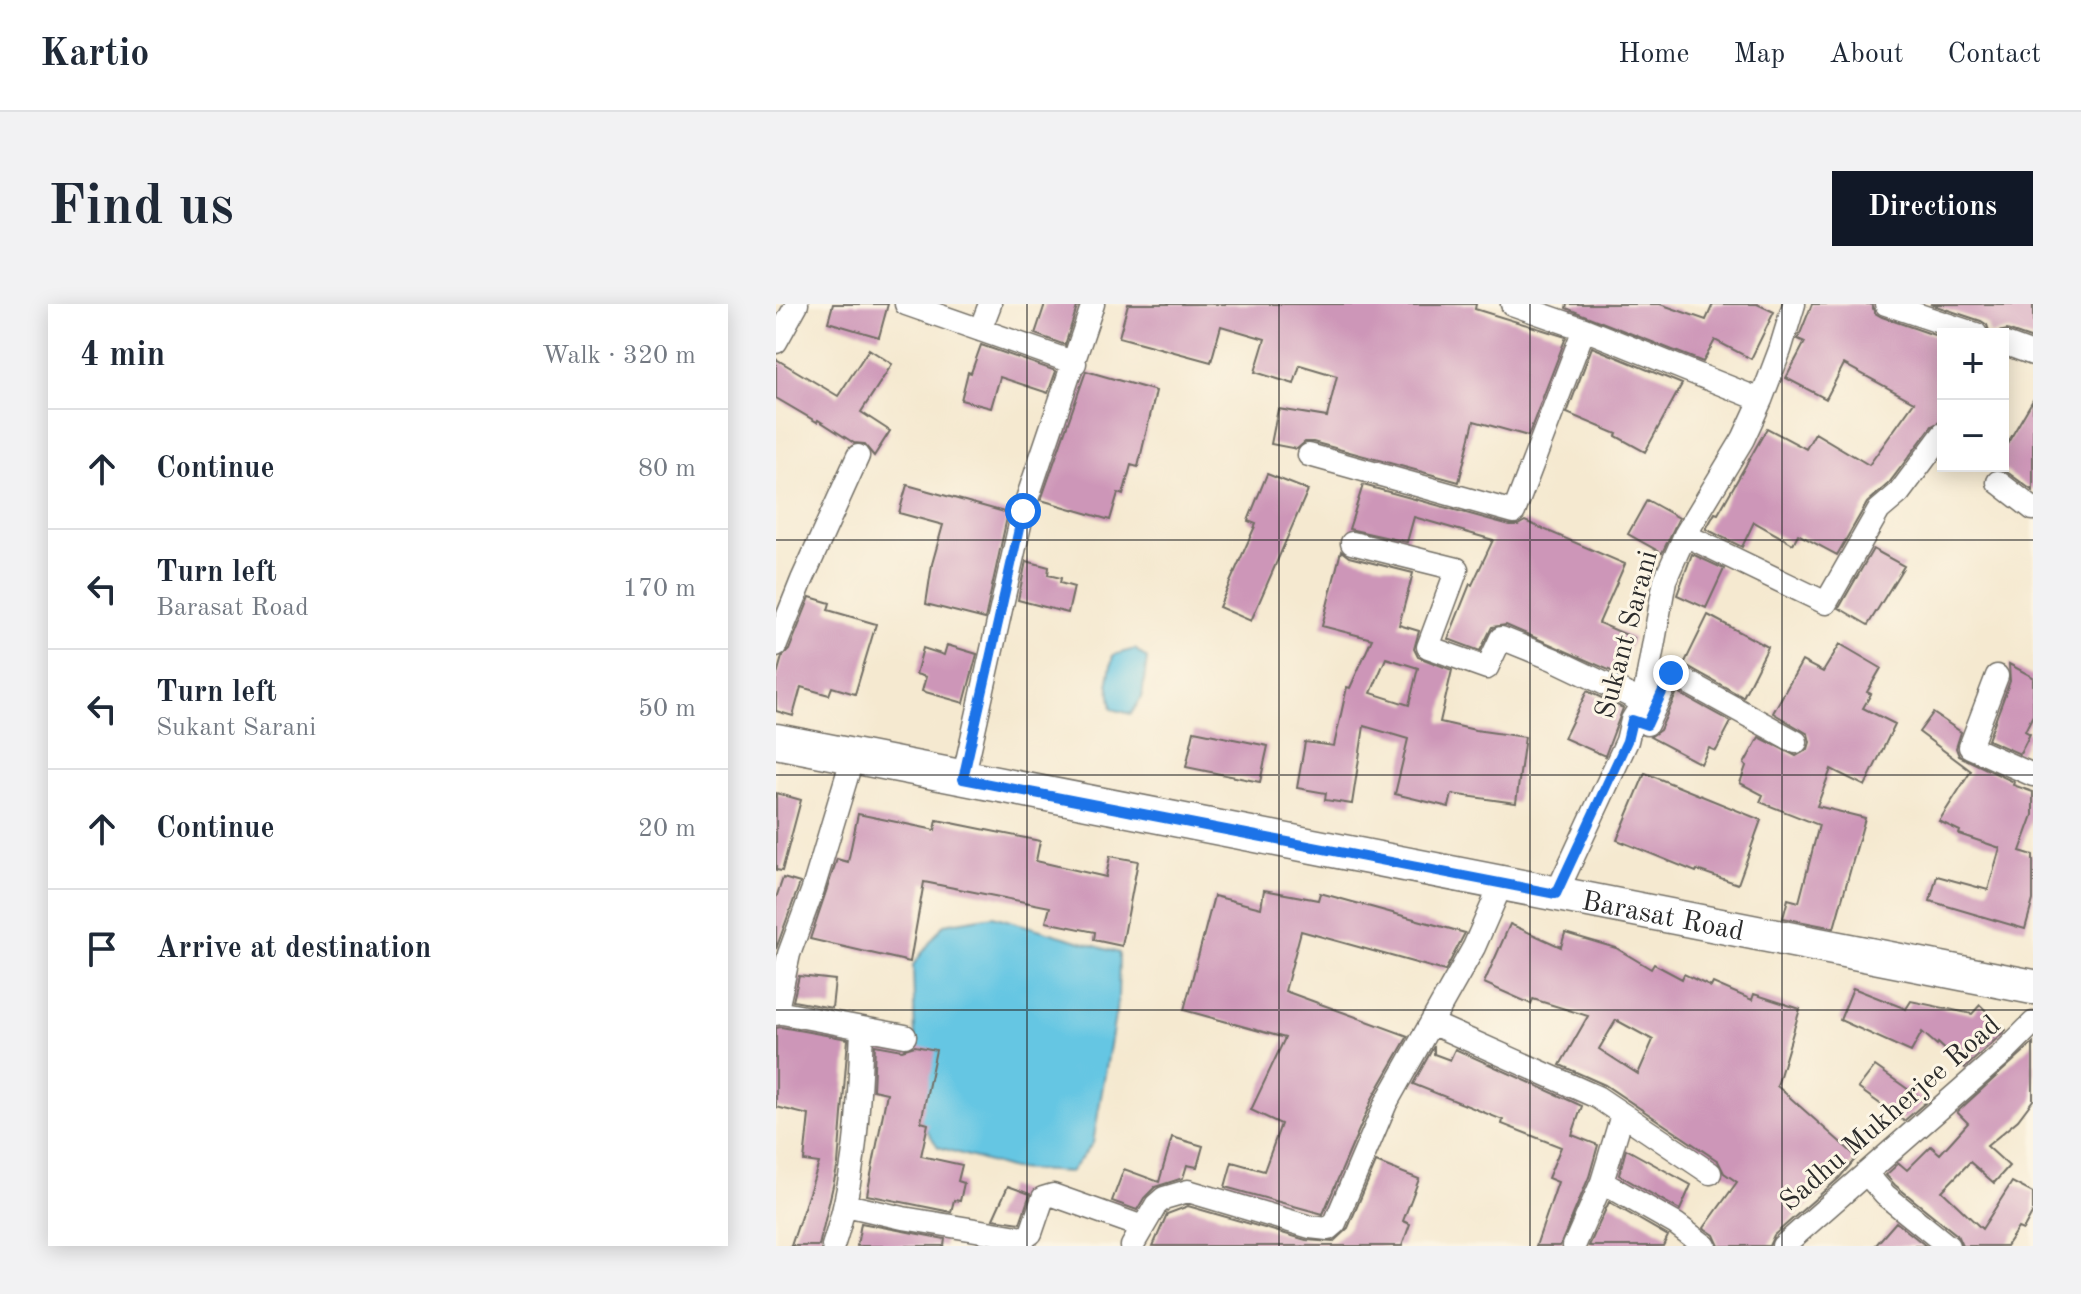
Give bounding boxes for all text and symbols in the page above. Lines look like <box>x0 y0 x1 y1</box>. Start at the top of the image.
text: Kartio <box>40 36 149 74</box>
text: Home <box>1618 41 1689 69</box>
text: Map <box>1733 41 1785 69</box>
text: About <box>1829 41 1904 69</box>
text: Contact <box>1948 41 2041 69</box>
button: Directions <box>1832 171 2033 246</box>
text: Find us <box>48 180 234 236</box>
map controls <box>1937 328 2009 472</box>
button: + <box>1937 328 2009 400</box>
text: 4 min <box>80 339 165 373</box>
text: Walk · 320 m <box>542 343 696 369</box>
button: − <box>1937 400 2009 472</box>
icon: ahead <box>80 447 124 491</box>
text: Continue <box>156 454 275 484</box>
text: 80 m <box>638 456 696 482</box>
route start <box>1005 493 1041 529</box>
street label: Sukant Sarani <box>1592 548 1664 722</box>
text: Turn left <box>156 558 277 588</box>
icon: left <box>80 567 124 611</box>
text: 170 m <box>623 576 696 602</box>
text: Barasat Road <box>156 595 309 621</box>
route end <box>1653 655 1689 691</box>
text: Turn left <box>156 678 277 708</box>
icon: left <box>80 687 124 731</box>
text: 50 m <box>638 696 696 722</box>
text: Sukant Sarani <box>156 715 316 741</box>
icon: ahead <box>80 807 124 851</box>
text: Continue <box>156 814 275 844</box>
text: 20 m <box>638 816 696 842</box>
street label: Barasat Road <box>1579 888 1746 947</box>
icon: arrive <box>80 927 124 971</box>
text: Arrive at destination <box>156 934 431 964</box>
street label: Sadhu Mukherjee Road <box>1776 1011 2006 1217</box>

